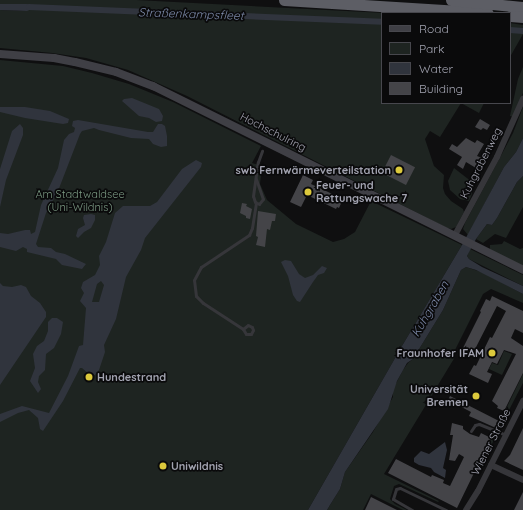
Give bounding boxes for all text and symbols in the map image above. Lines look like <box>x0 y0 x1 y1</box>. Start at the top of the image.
water label: Straßenkampsfleet <box>138 5 244 23</box>
legend <box>381 12 511 104</box>
text: Road <box>419 21 449 36</box>
text: Park <box>419 41 444 56</box>
text: Water <box>419 61 453 76</box>
text: Building <box>419 81 463 96</box>
street label: Hochschulring <box>238 110 308 154</box>
street label: Kuhgrabenweg <box>457 125 505 201</box>
place label: swb Fernwärmeverteilstation <box>236 163 391 177</box>
marker: swb Fernwärmeverteilstation <box>394 165 404 175</box>
place label: Feuer- und Rettungswache 7 <box>316 179 407 205</box>
marker: Feuer- und Rettungswache 7 <box>303 187 313 197</box>
park label: Am Stadtwaldsee (Uni-Wildnis) <box>35 188 125 214</box>
water label: Kuhgraben <box>408 279 452 339</box>
place label: Fraunhofer IFAM <box>396 346 484 360</box>
marker: Fraunhofer IFAM <box>487 348 497 358</box>
place label: Hundestrand <box>97 370 166 384</box>
marker: Hundestrand <box>84 372 94 382</box>
place label: Universität Bremen <box>410 383 468 409</box>
marker: Universität Bremen <box>471 391 481 401</box>
street label: Wiener Straße <box>469 407 513 477</box>
place label: Uniwildnis <box>171 459 223 473</box>
marker: Uniwildnis <box>158 461 168 471</box>

